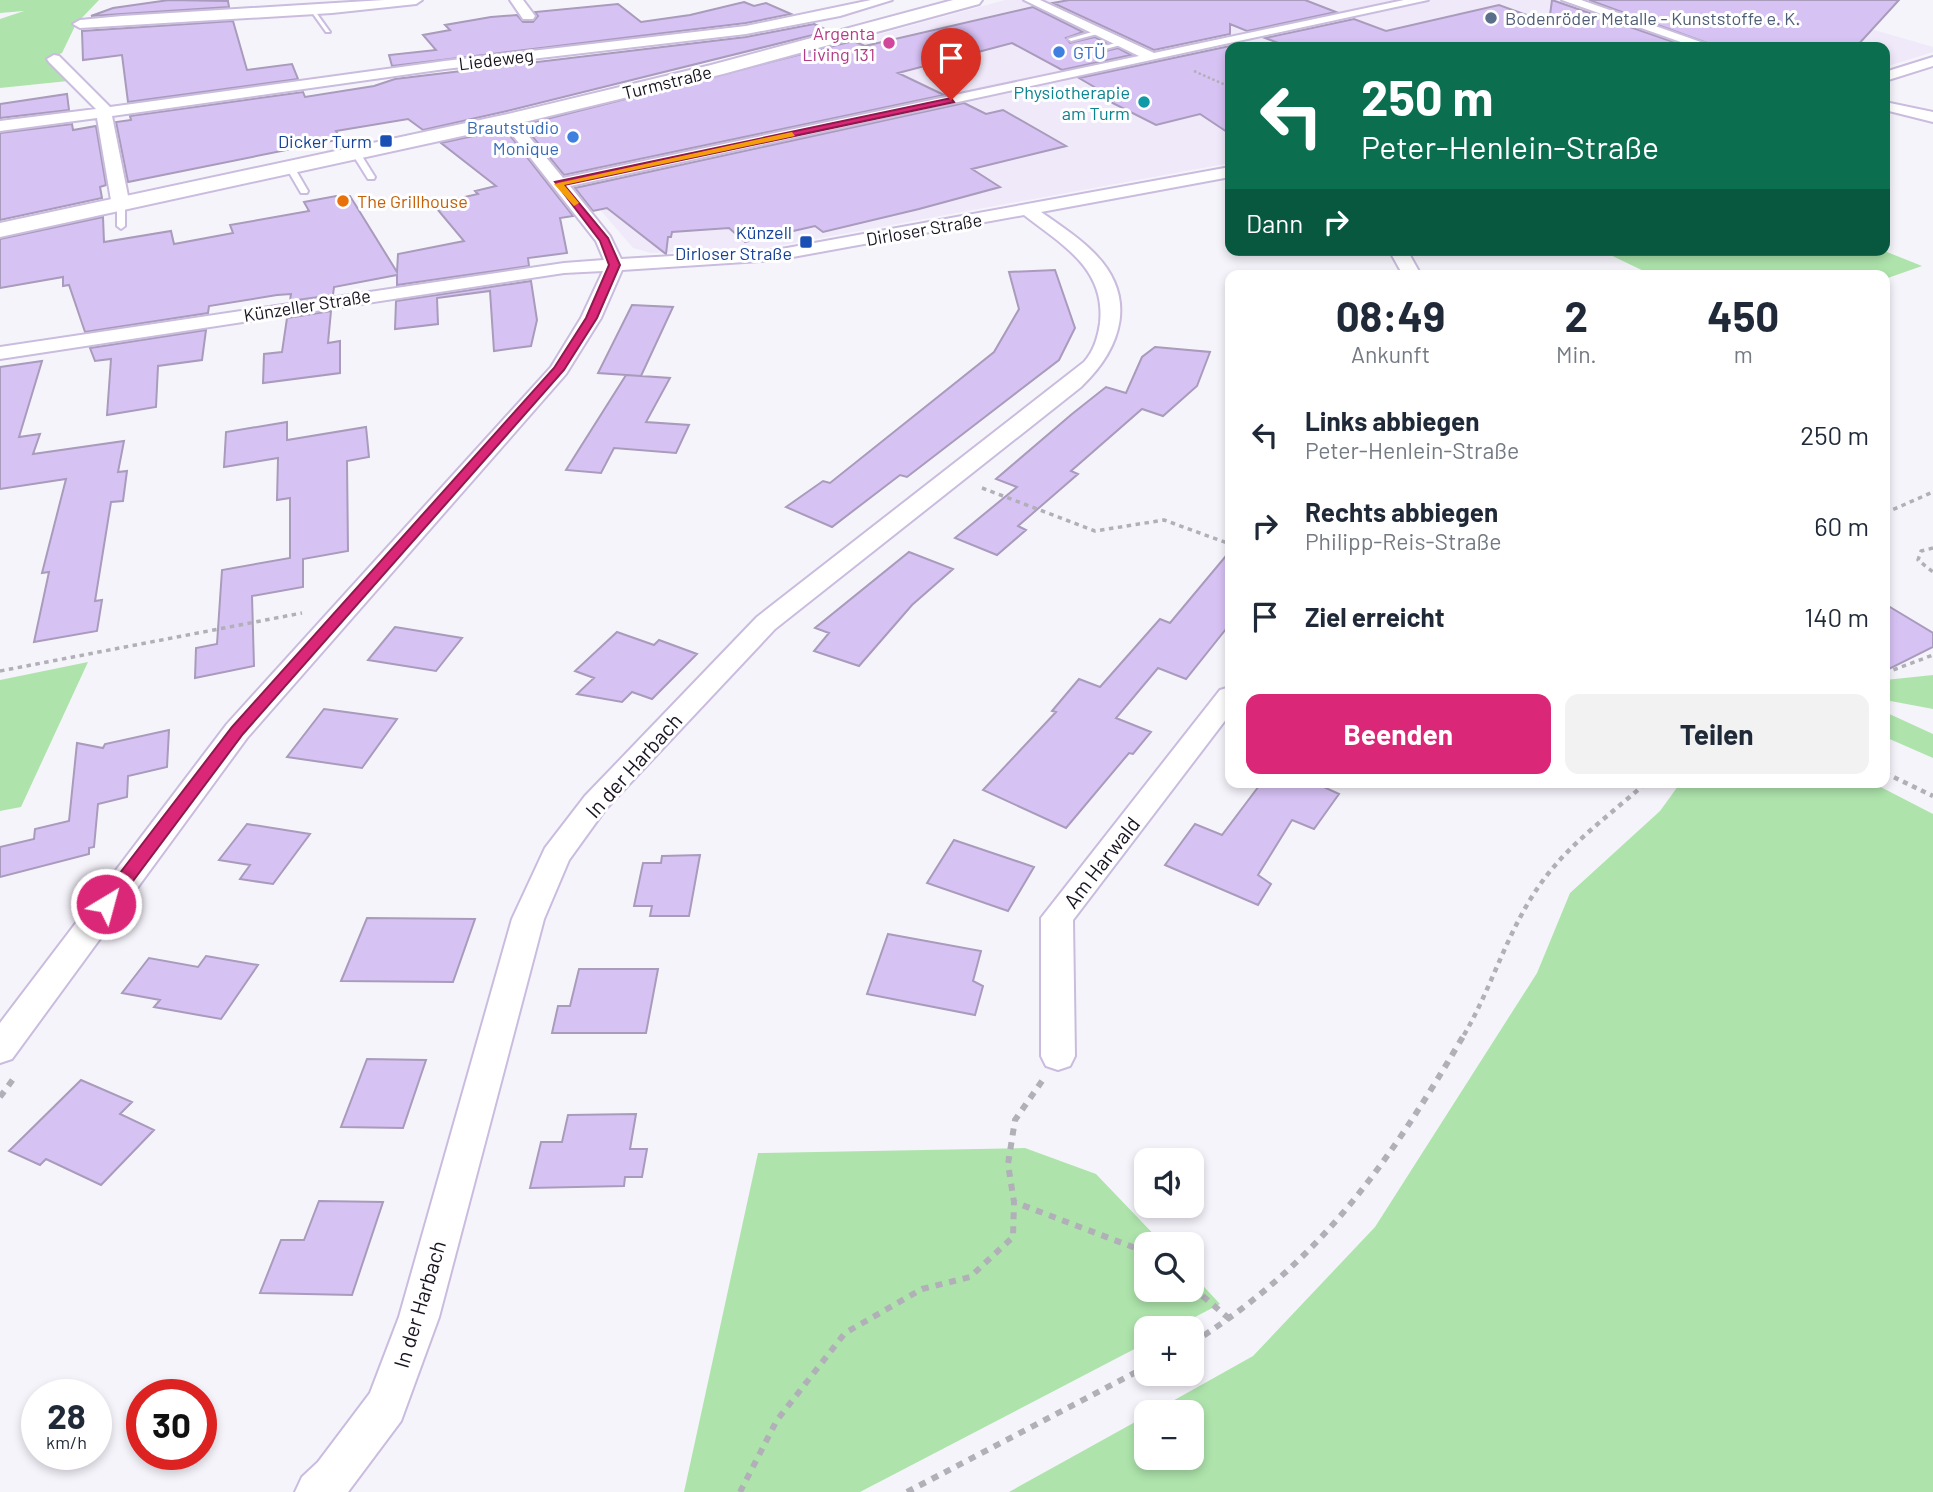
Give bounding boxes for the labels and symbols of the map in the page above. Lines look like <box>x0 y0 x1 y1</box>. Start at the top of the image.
place label: Bodenröder Metalle - Kunststoffe e. K. <box>1505 7 1800 29</box>
marker: Bodenröder Metalle - Kunststoffe e. K. <box>1483 10 1499 26</box>
place label: Argenta Living 131 <box>802 22 875 65</box>
pin <box>921 28 981 100</box>
marker: Argenta Living 131 <box>881 35 897 51</box>
place label: GTÜ <box>1073 41 1106 63</box>
street label: Liedeweg <box>457 43 535 75</box>
marker: GTÜ <box>1051 44 1067 60</box>
street label: Turmstraße <box>620 60 714 104</box>
place label: Physiotherapie am Turm <box>1014 81 1130 124</box>
marker: Physiotherapie am Turm <box>1136 94 1152 110</box>
place label: Brautstudio Monique <box>467 116 559 159</box>
marker: Brautstudio Monique <box>565 129 581 145</box>
place label: Dicker Turm <box>278 130 372 152</box>
marker: Dicker Turm <box>378 133 394 149</box>
place label: The Grillhouse <box>357 190 468 212</box>
marker: The Grillhouse <box>335 193 351 209</box>
street label: Dirloser Straße <box>864 208 984 250</box>
place label: Künzell Dirloser Straße <box>675 221 792 264</box>
marker: Künzell Dirloser Straße <box>798 234 814 250</box>
street label: Künzeller Straße <box>242 284 372 326</box>
street label: In der Harbach <box>580 708 686 822</box>
street label: Am Harwald <box>1058 811 1144 913</box>
position arrow <box>69 867 143 941</box>
street label: In der Harbach <box>388 1237 450 1371</box>
speed limit sign: 30 <box>126 1379 217 1470</box>

